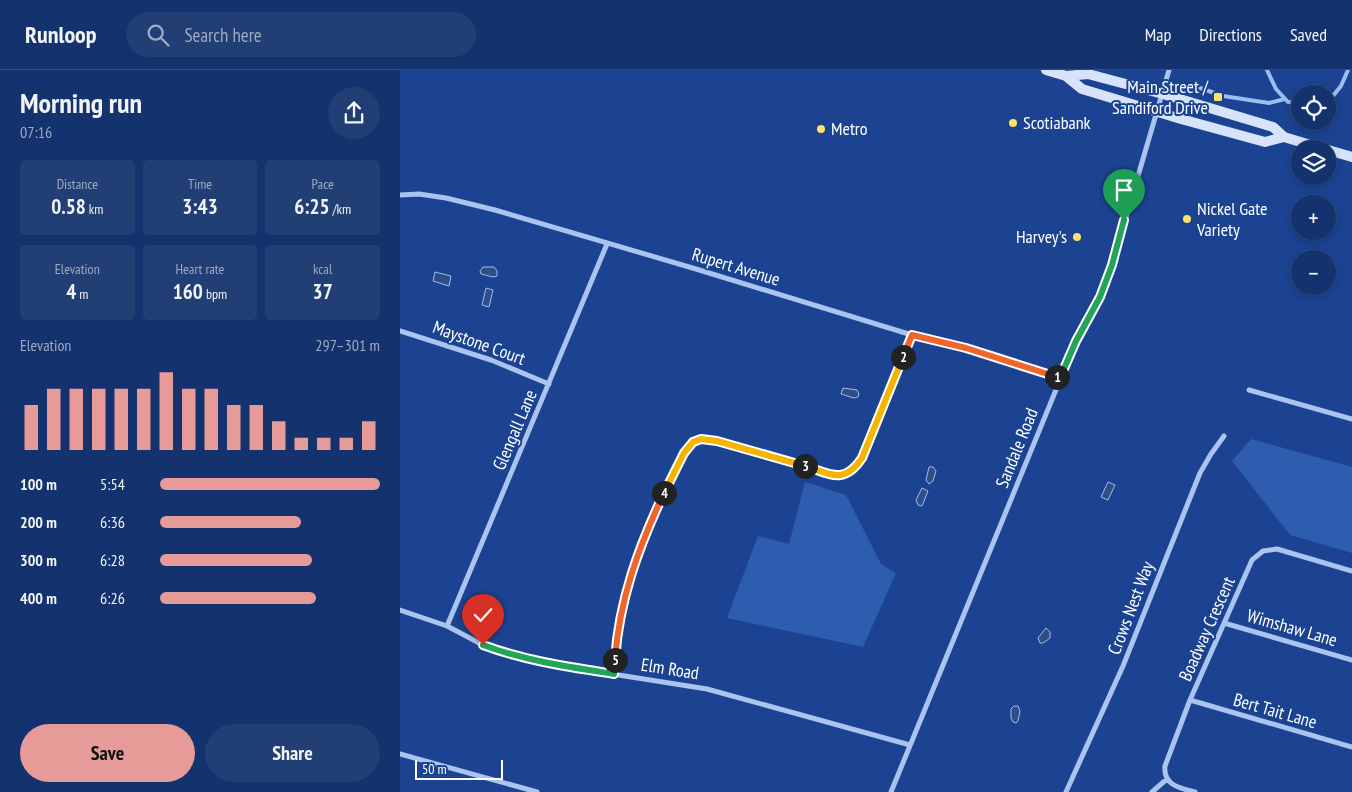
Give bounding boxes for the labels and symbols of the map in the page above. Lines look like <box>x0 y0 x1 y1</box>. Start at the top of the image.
place label: Main Street / Sandiford Drive <box>1112 75 1209 119</box>
marker: Main Street / Sandiford Drive <box>1212 91 1224 103</box>
place label: Scotiabank <box>1023 111 1091 134</box>
place label: Metro <box>831 117 868 140</box>
marker: Scotiabank <box>1007 117 1019 129</box>
marker: Metro <box>815 123 827 135</box>
pin <box>1103 169 1145 220</box>
place label: Nickel Gate Variety <box>1196 197 1268 241</box>
marker: Nickel Gate Variety <box>1181 213 1193 225</box>
place label: Harvey's <box>1016 225 1067 248</box>
marker: Harvey's <box>1071 231 1083 243</box>
street label: Rupert Avenue <box>689 242 783 291</box>
street label: Maystone Court <box>430 315 529 370</box>
pin: 2 <box>890 344 916 370</box>
pin: 1 <box>1044 364 1070 390</box>
street label: Glengall Lane <box>487 386 542 474</box>
street label: Sandale Road <box>990 405 1043 491</box>
pin: 3 <box>792 454 818 478</box>
pin: 4 <box>652 480 676 506</box>
street label: Crows Nest Way <box>1102 558 1159 658</box>
street label: Boadway Crescent <box>1173 573 1240 685</box>
pin <box>462 594 504 645</box>
street label: Wimshaw Lane <box>1244 604 1340 651</box>
pin: 5 <box>602 648 628 672</box>
street label: Elm Road <box>640 653 701 684</box>
street label: Bert Tait Lane <box>1231 688 1320 733</box>
scale bar <box>415 757 502 780</box>

